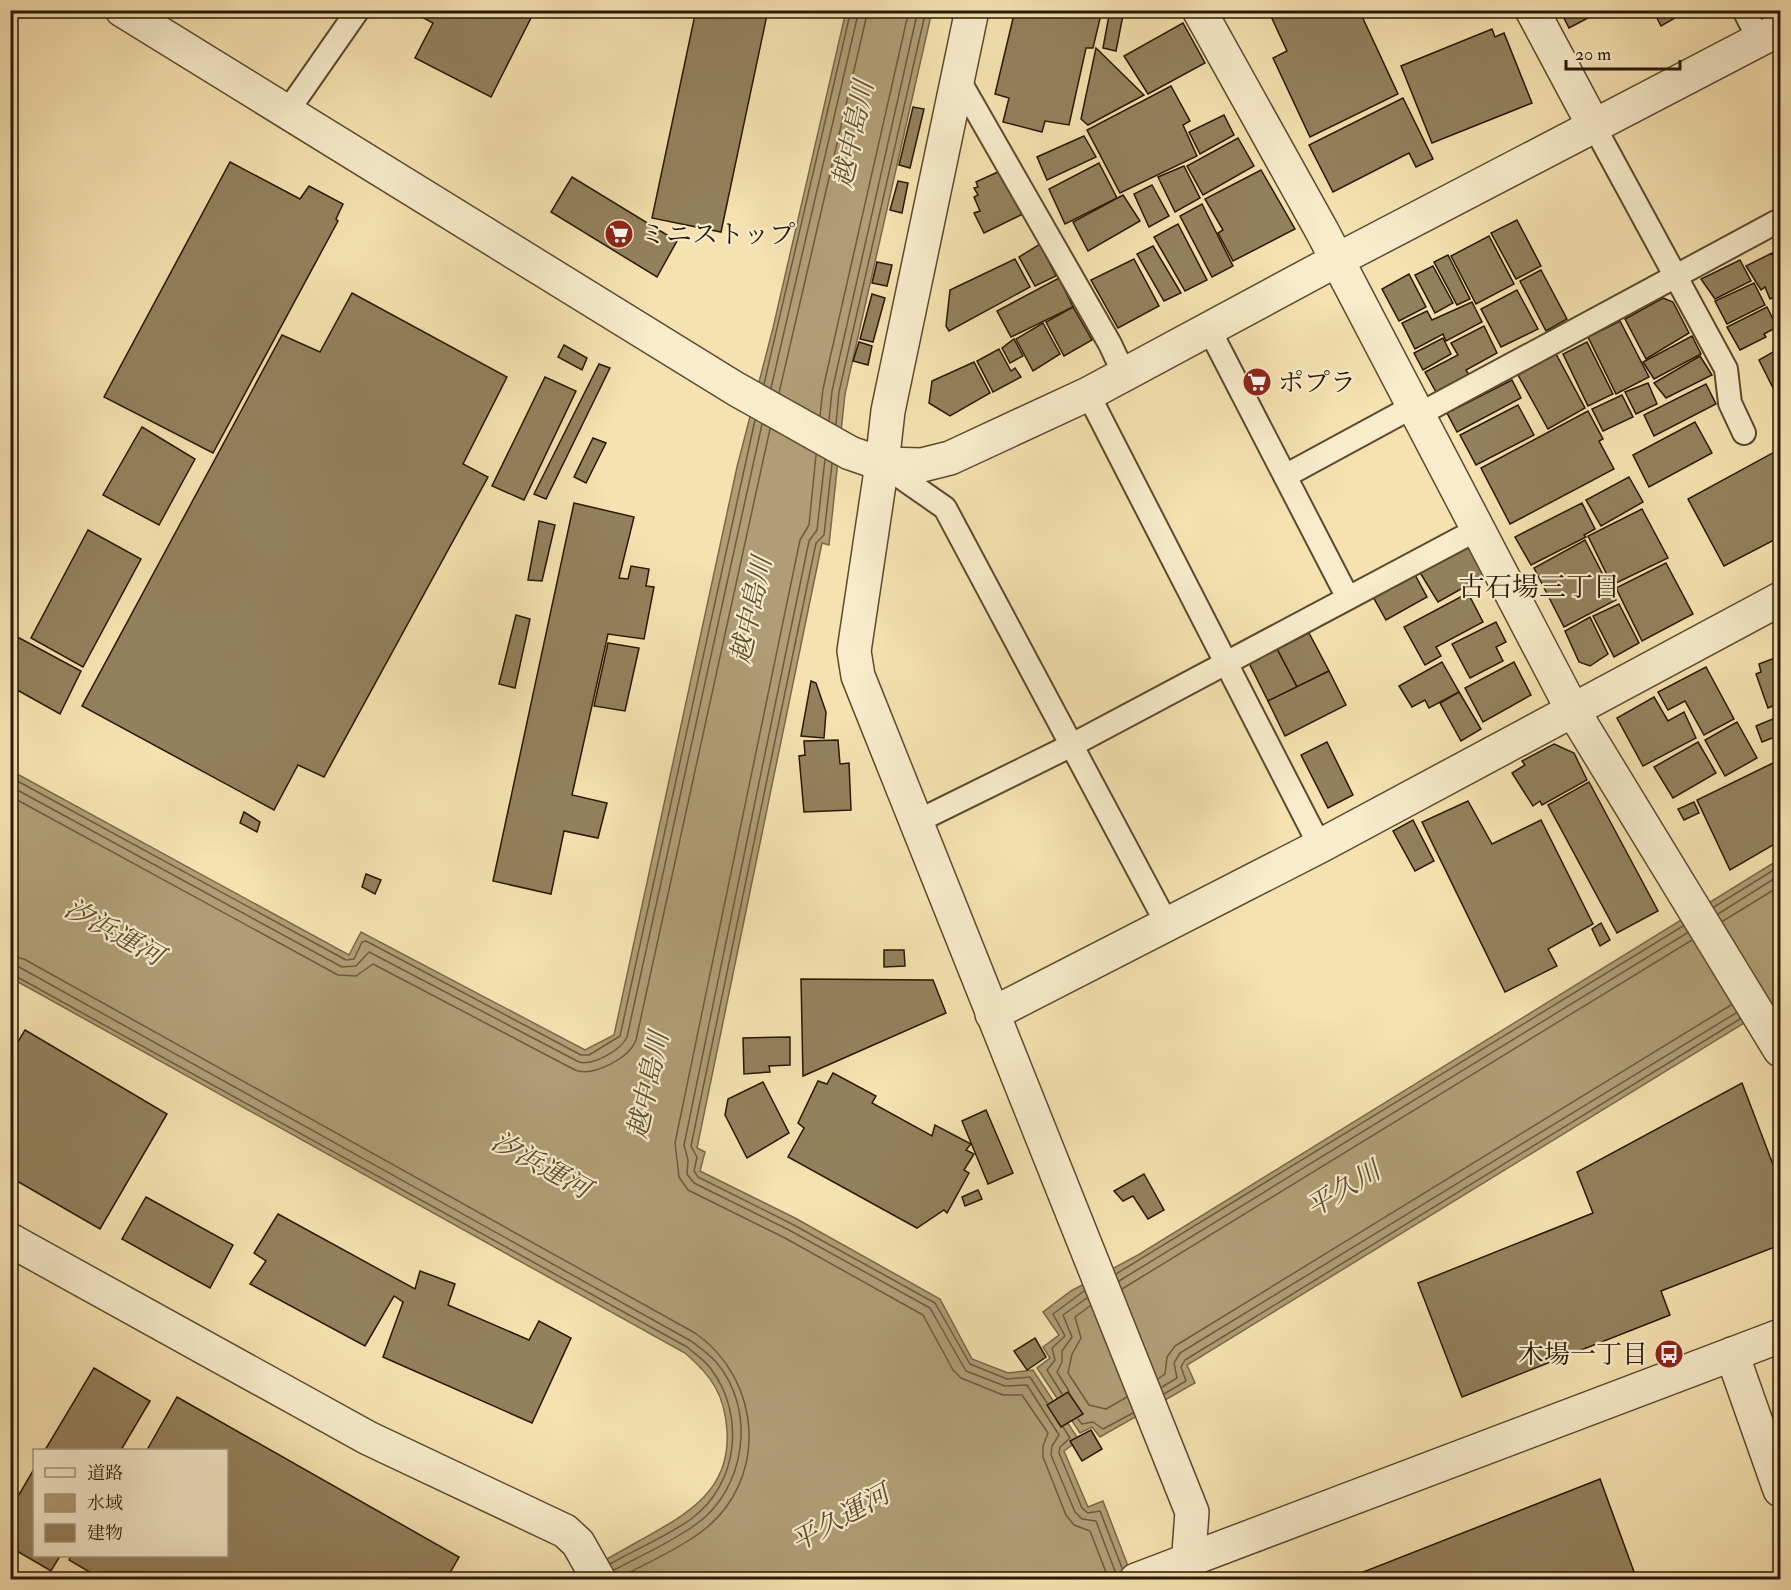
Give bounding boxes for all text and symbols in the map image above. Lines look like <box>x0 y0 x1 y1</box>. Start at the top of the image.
scale bar <box>1566 33 1680 71</box>
text: 20 m <box>1575 43 1611 66</box>
water label: 越中島川 <box>826 75 881 190</box>
supermarket icon: ミニストップ <box>603 218 635 250</box>
place label: ミニストップ <box>640 219 795 251</box>
supermarket icon: ポプラ <box>1241 366 1273 398</box>
place label: ポプラ <box>1278 367 1356 399</box>
water label: 越中島川 <box>724 551 779 666</box>
district label: 古石場三丁目 <box>1458 571 1620 604</box>
water label: 汐浜運河 <box>59 892 173 975</box>
water label: 越中島川 <box>621 1026 676 1141</box>
water label: 汐浜運河 <box>486 1125 600 1208</box>
water label: 平久川 <box>1300 1153 1389 1224</box>
bus stop icon: 木場一丁目 <box>1653 1338 1685 1370</box>
place label: 木場一丁目 <box>1518 1339 1648 1371</box>
legend <box>33 1449 228 1557</box>
text: 道路 <box>87 1462 123 1485</box>
water label: 平久運河 <box>785 1475 900 1559</box>
text: 水域 <box>87 1492 123 1515</box>
text: 建物 <box>87 1522 123 1545</box>

